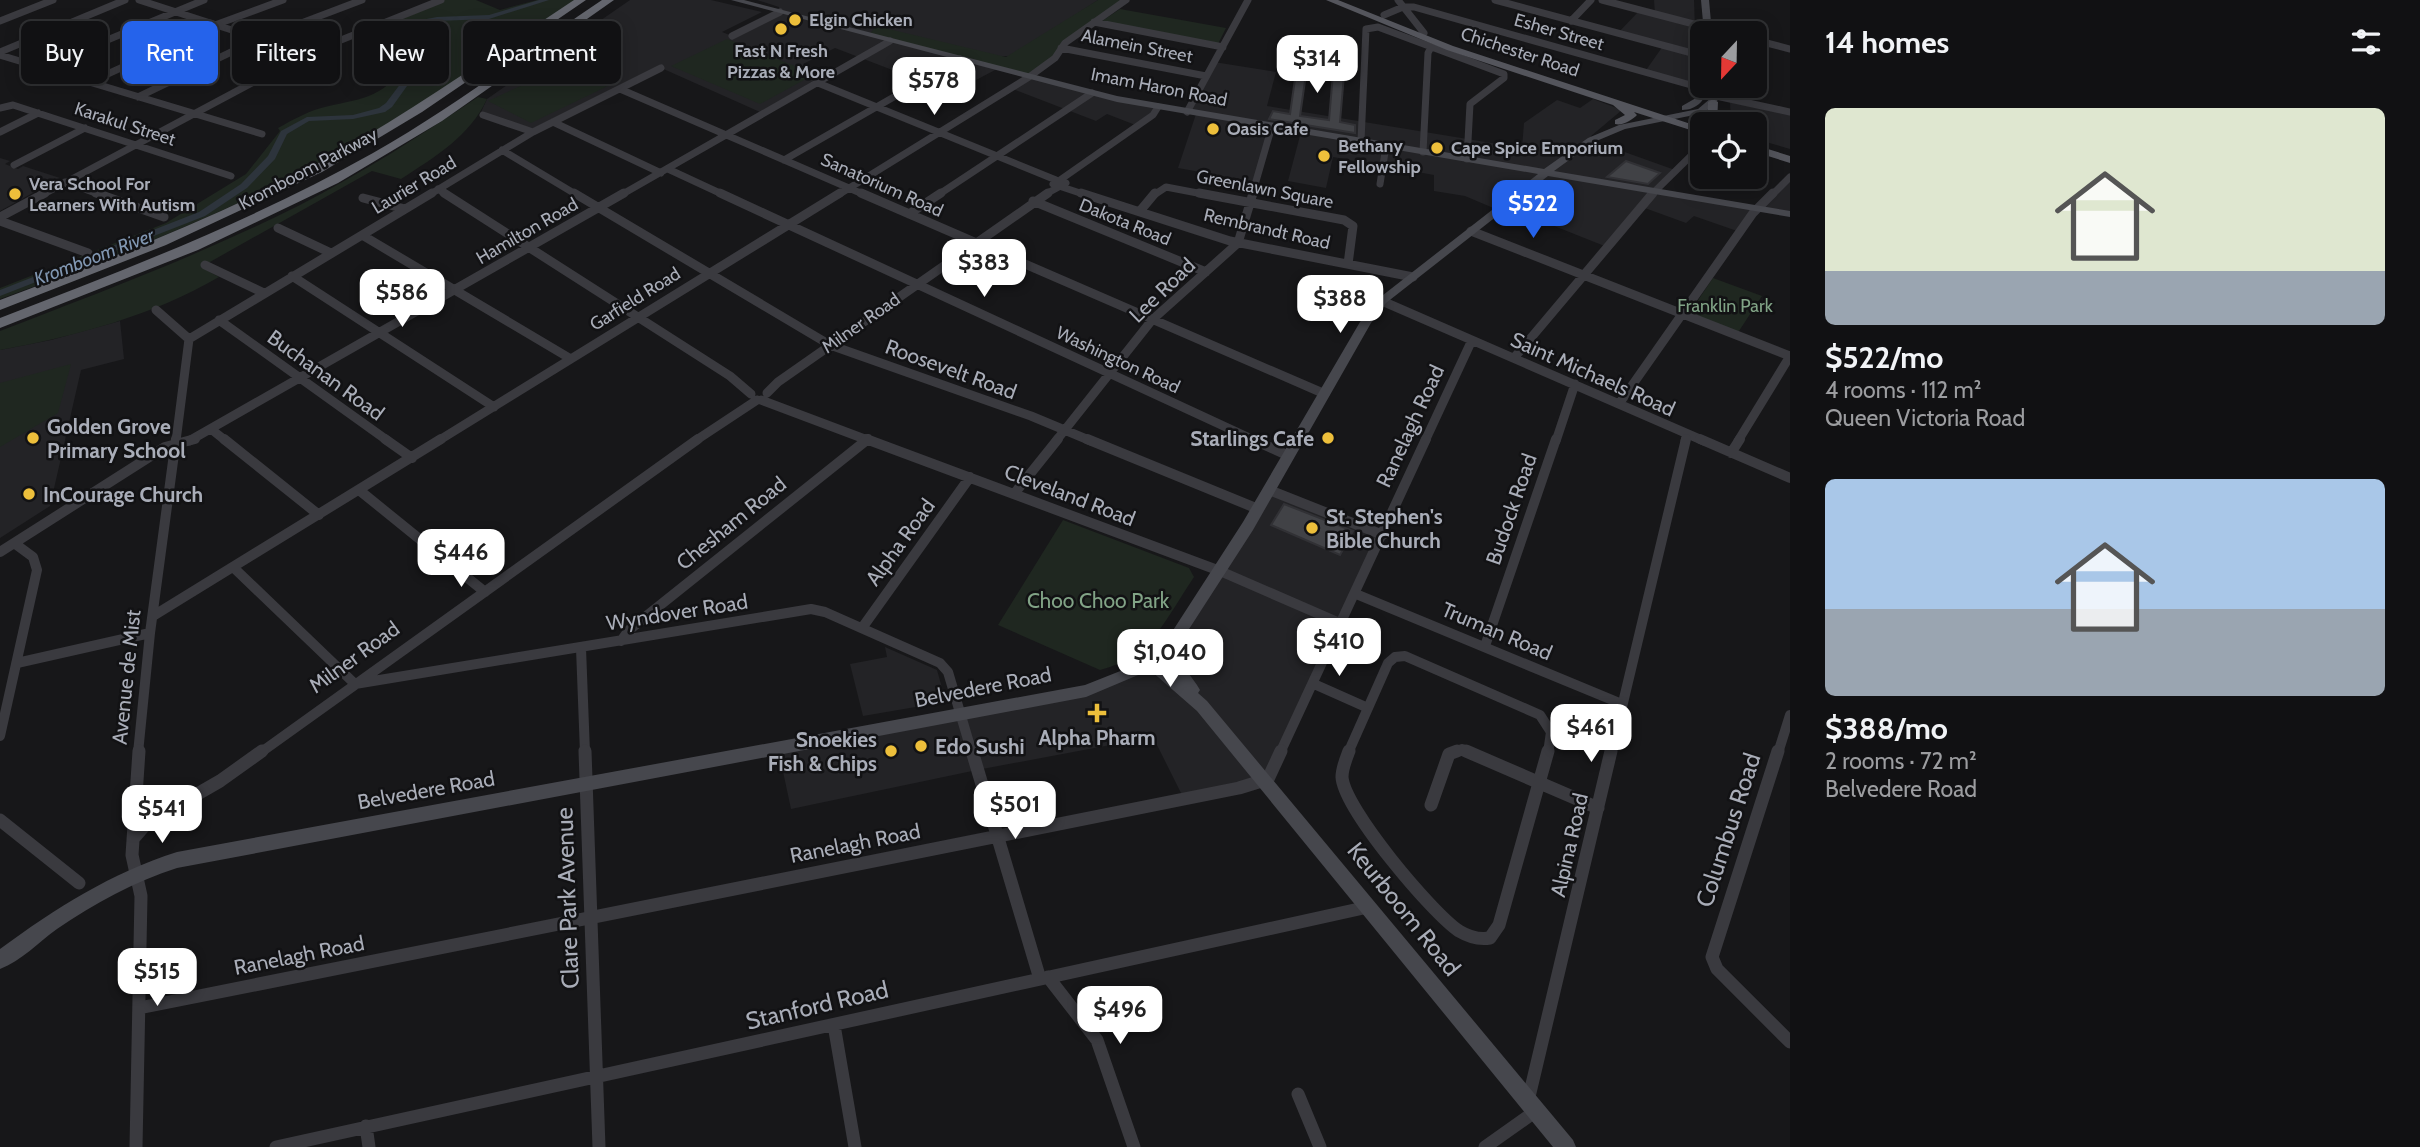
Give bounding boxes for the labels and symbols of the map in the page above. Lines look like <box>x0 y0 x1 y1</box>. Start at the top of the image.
place label: Elgin Chicken <box>809 9 913 31</box>
street label: Esher Street <box>1512 9 1606 55</box>
marker: Elgin Chicken <box>787 12 803 28</box>
marker: Fast N Fresh Pizzas & More <box>773 21 789 37</box>
north arrow <box>1690 21 1768 98</box>
street label: Chichester Road <box>1458 22 1582 82</box>
street label: Alamein Street <box>1079 24 1195 68</box>
pin: $314 <box>1276 36 1358 95</box>
place label: Fast N Fresh Pizzas & More <box>727 40 835 83</box>
pin: $578 <box>893 58 975 117</box>
street label: Imam Haron Road <box>1089 63 1229 111</box>
street label: Karakul Street <box>72 97 178 151</box>
place label: Oasis Cafe <box>1227 118 1308 140</box>
marker: Oasis Cafe <box>1205 121 1221 137</box>
street label: Kromboom Parkway <box>235 123 381 215</box>
place label: Bethany Fellowship <box>1338 135 1421 178</box>
place label: Cape Spice Emporium <box>1451 137 1623 159</box>
marker: Cape Spice Emporium <box>1429 140 1445 156</box>
street label: Sanatorium Road <box>818 148 946 222</box>
marker: Bethany Fellowship <box>1316 148 1332 164</box>
street label: Laurier Road <box>368 151 460 219</box>
street label: Greenlawn Square <box>1195 165 1335 213</box>
place label: Vera School For Learners With Autism <box>29 173 195 216</box>
pin: $522 <box>1492 180 1574 240</box>
marker: Vera School For Learners With Autism <box>7 186 23 202</box>
street label: Hamilton Road <box>472 193 582 269</box>
street label: Dakota Road <box>1076 194 1174 250</box>
street label: Rembrandt Road <box>1202 204 1332 254</box>
water label: Kromboom River <box>31 223 158 290</box>
pin: $383 <box>943 240 1025 299</box>
street label: Lee Road <box>1124 252 1200 328</box>
street label: Garfield Road <box>586 262 684 336</box>
pin: $586 <box>361 270 443 329</box>
pin: $388 <box>1299 276 1381 335</box>
street label: Milner Road <box>818 288 904 358</box>
park label: Franklin Park <box>1677 295 1774 317</box>
street label: Washington Road <box>1053 322 1183 398</box>
street label: Buchanan Road <box>263 324 389 426</box>
street label: Saint Michaels Road <box>1507 327 1679 421</box>
street label: Roosevelt Road <box>882 334 1020 404</box>
street label: Ranelagh Road <box>1371 361 1449 491</box>
place label: Golden Grove Primary School <box>47 414 186 463</box>
place label: Starlings Cafe <box>1190 426 1314 451</box>
marker: Golden Grove Primary School <box>25 430 41 446</box>
marker: Starlings Cafe <box>1320 430 1336 446</box>
street label: Budock Road <box>1480 450 1542 568</box>
street label: Cleveland Road <box>1001 459 1139 531</box>
street label: Chesham Road <box>671 471 791 575</box>
place label: InCourage Church <box>43 482 203 507</box>
marker: InCourage Church <box>21 486 37 502</box>
street label: Alpha Road <box>860 494 940 590</box>
place label: St. Stephen's Bible Church <box>1326 504 1443 553</box>
marker: St. Stephen's Bible Church <box>1304 520 1320 536</box>
pin: $446 <box>420 530 502 589</box>
street label: Wyndover Road <box>604 588 750 636</box>
park label: Choo Choo Park <box>1027 588 1170 613</box>
street label: Truman Road <box>1438 597 1556 665</box>
street label: Avenue de Mist <box>106 608 146 746</box>
street label: Milner Road <box>304 616 404 698</box>
pin: $410 <box>1298 618 1380 678</box>
pin: $1,040 <box>1113 630 1227 689</box>
street label: Belvedere Road <box>912 661 1054 713</box>
pin: $461 <box>1550 704 1632 764</box>
marker: Alpha Pharm <box>1089 705 1105 721</box>
place label: Alpha Pharm <box>1039 725 1155 750</box>
place label: Snoekies Fish & Chips <box>768 727 877 776</box>
place label: Edo Sushi <box>935 734 1025 759</box>
marker: Edo Sushi <box>913 738 929 754</box>
marker: Snoekies Fish & Chips <box>883 743 899 759</box>
street label: Columbus Road <box>1689 749 1767 911</box>
street label: Belvedere Road <box>355 766 497 814</box>
pin: $501 <box>974 782 1056 841</box>
pin: $541 <box>121 786 203 845</box>
street label: Alpina Road <box>1545 791 1593 899</box>
street label: Clare Park Avenue <box>549 807 585 989</box>
street label: Ranelagh Road <box>788 818 922 868</box>
street label: Keurboom Road <box>1341 836 1467 982</box>
street label: Ranelagh Road <box>232 930 366 980</box>
pin: $515 <box>116 948 198 1008</box>
street label: Stanford Road <box>743 975 891 1035</box>
pin: $496 <box>1079 986 1161 1046</box>

